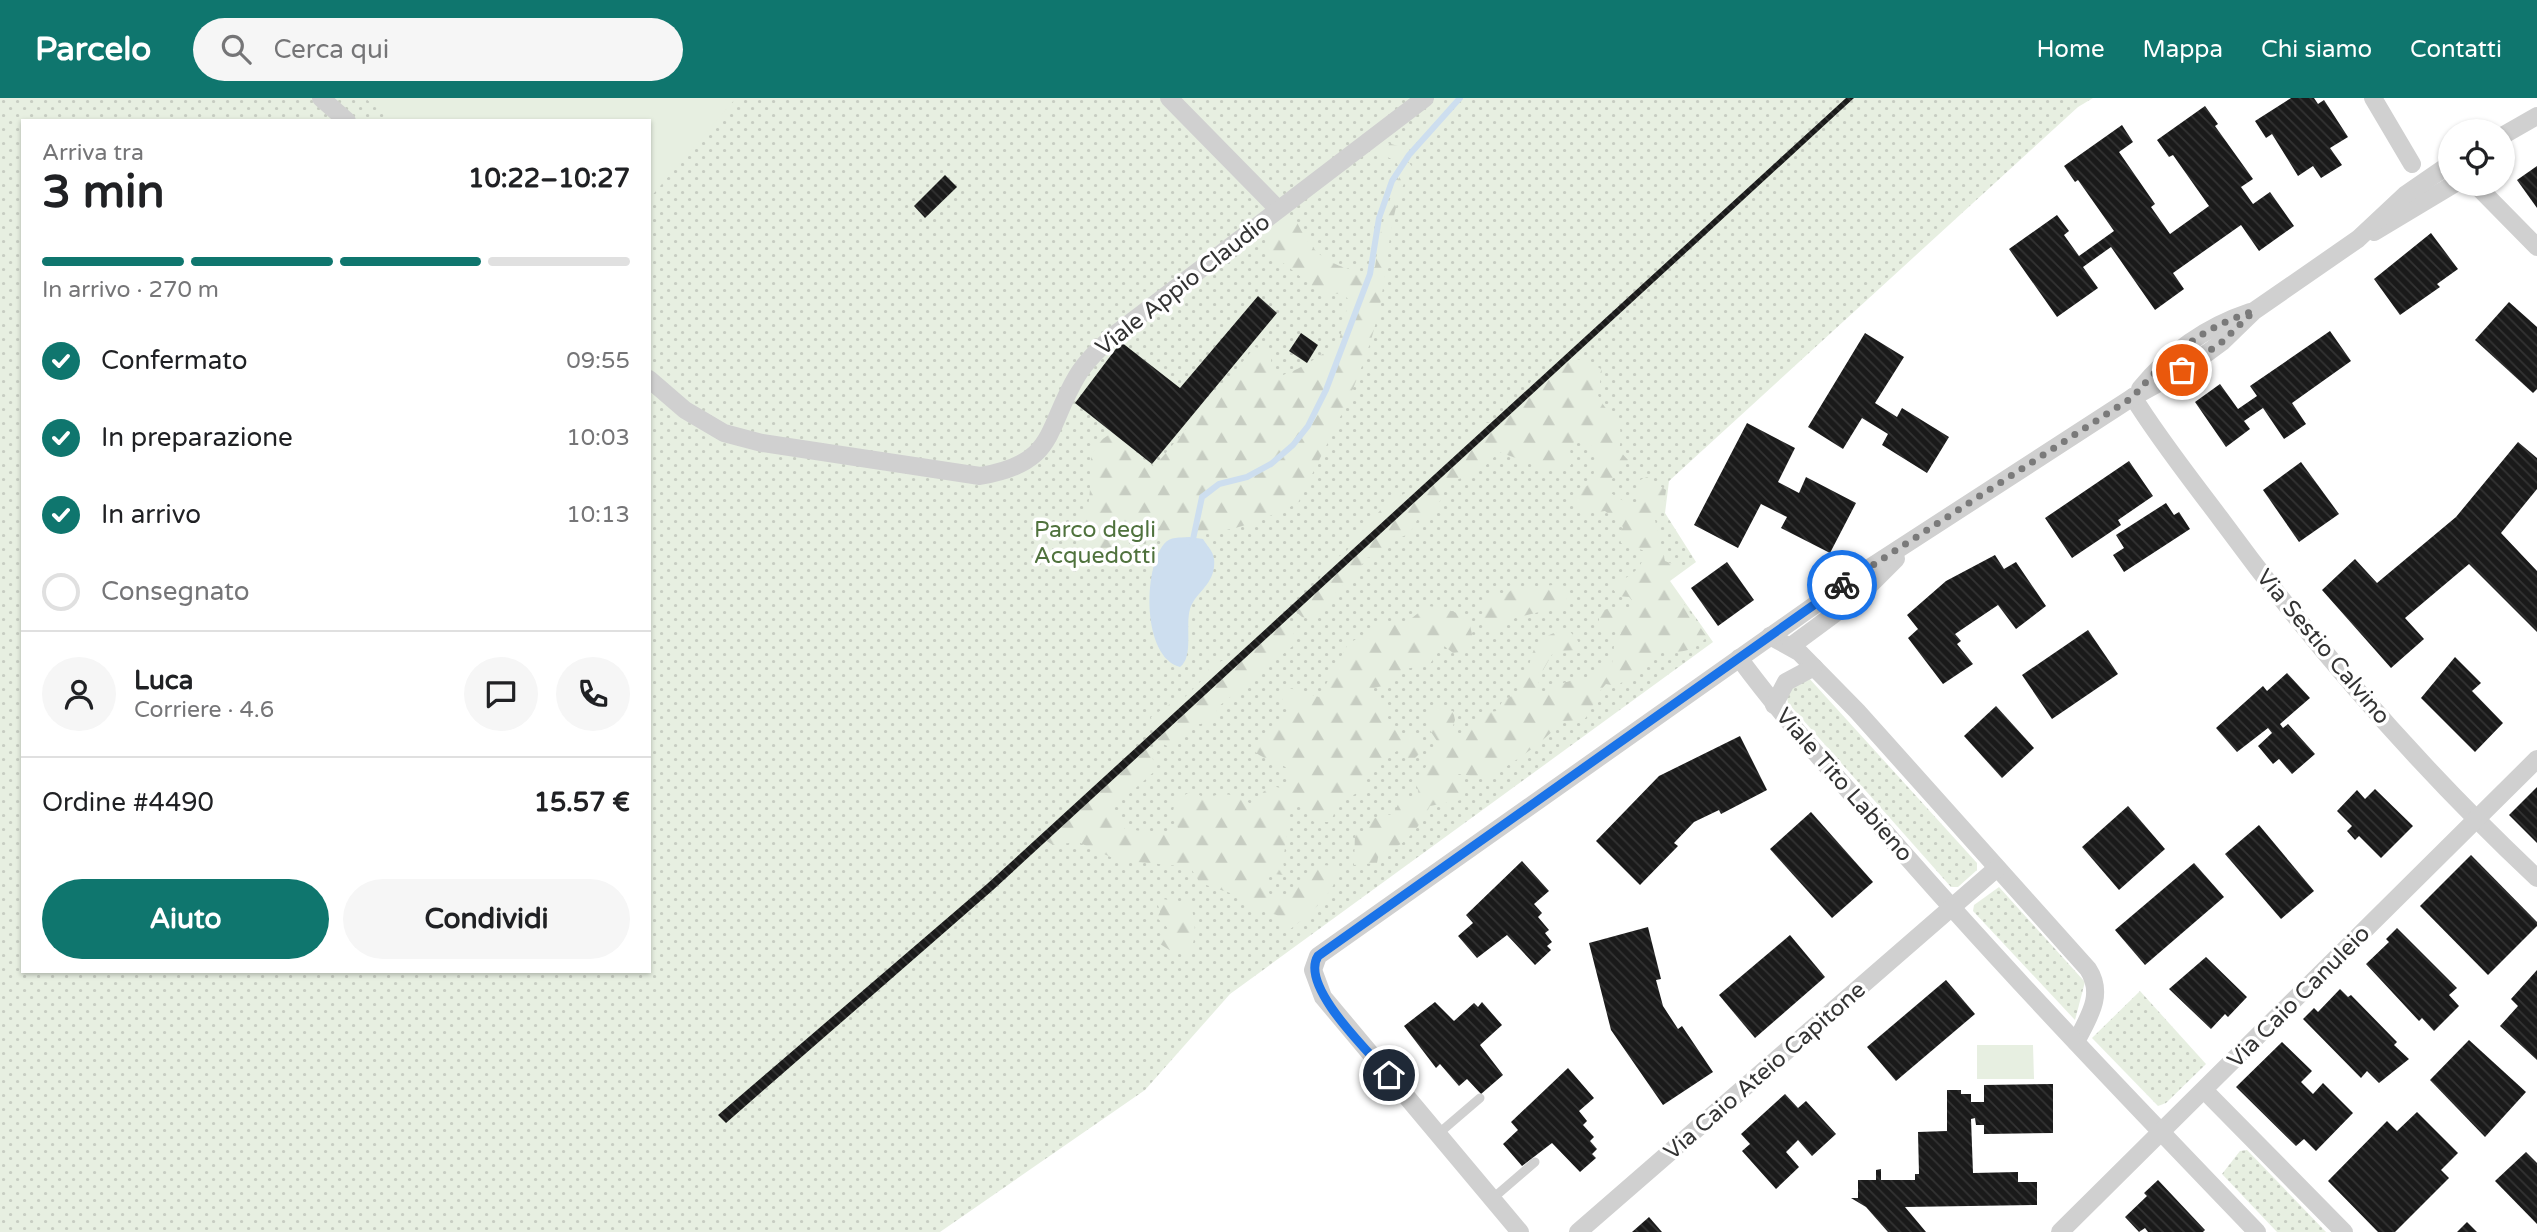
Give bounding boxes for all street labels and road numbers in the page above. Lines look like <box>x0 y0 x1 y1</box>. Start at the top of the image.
street label: Viale Appio Claudio <box>1090 208 1276 362</box>
street label: Via Sestio Calvino <box>2250 564 2396 730</box>
street label: Viale Tito Labieno <box>1770 702 1918 868</box>
street label: Via Caio Canuleio <box>2222 920 2376 1074</box>
street label: Via Caio Ateio Capitone <box>1659 976 1871 1166</box>

